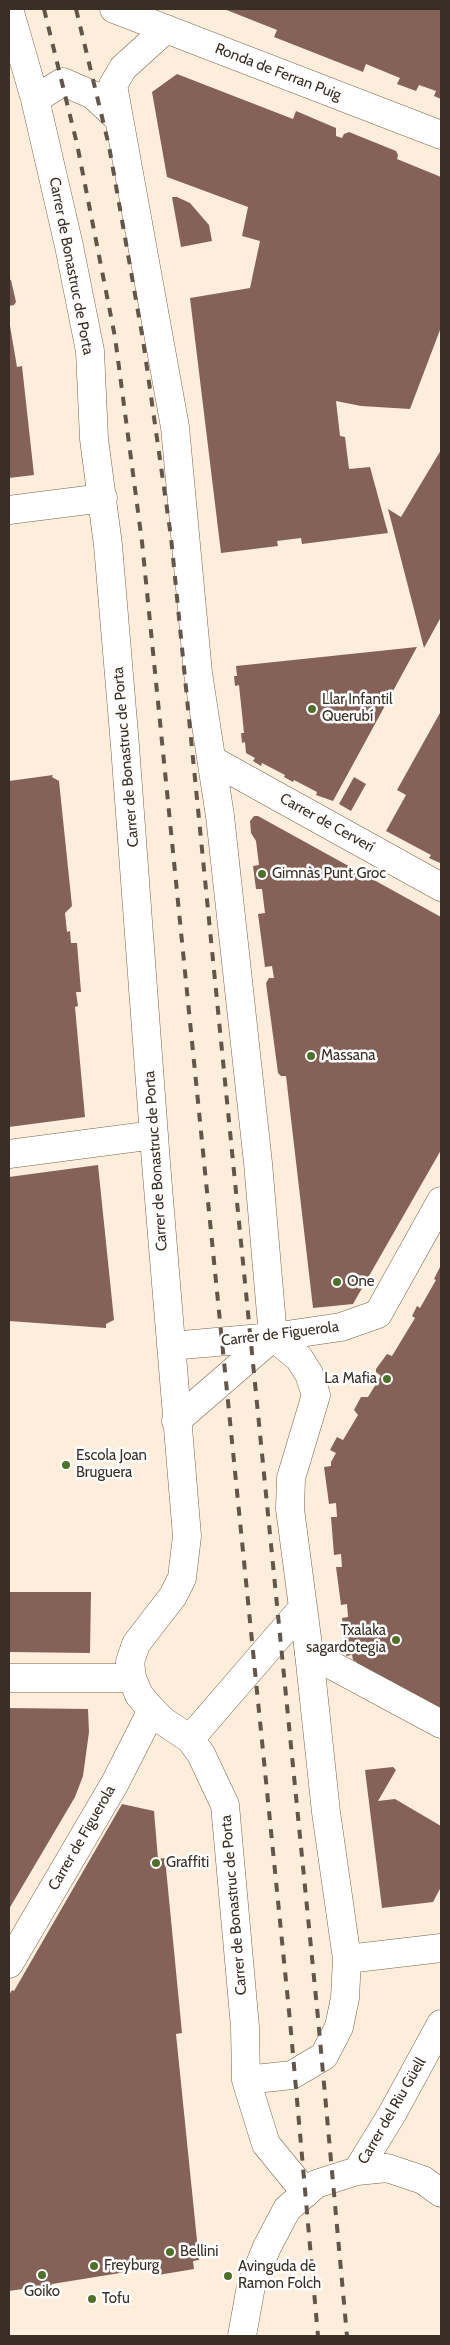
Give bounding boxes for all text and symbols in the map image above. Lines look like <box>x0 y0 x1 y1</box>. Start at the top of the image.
street label: Ronda de Ferran Puig <box>212 40 344 104</box>
street label: Carrer de Bonastruc de Porta <box>45 176 97 356</box>
street label: Carrer de Bonastruc de Porta <box>109 666 143 848</box>
place label: Llar Infantil Querubí <box>322 691 392 726</box>
marker: Llar Infantil Querubí <box>306 703 318 715</box>
street label: Carrer de Cerverí <box>277 790 377 856</box>
place label: Gimnàs Punt Groc <box>272 865 386 883</box>
marker: Gimnàs Punt Groc <box>256 868 268 880</box>
place label: Massana <box>321 1047 375 1065</box>
marker: Massana <box>305 1050 317 1062</box>
street label: Carrer de Bonastruc de Porta <box>141 1070 171 1252</box>
place label: One <box>347 1273 375 1291</box>
marker: One <box>331 1276 343 1288</box>
street label: Carrer de Figuerola <box>220 1318 340 1350</box>
place label: La Mafia <box>324 1370 377 1388</box>
marker: La Mafia <box>381 1373 393 1385</box>
place label: Escola Joan Bruguera <box>76 1447 147 1482</box>
marker: Escola Joan Bruguera <box>60 1459 72 1471</box>
place label: Txalaka sagardotegia <box>306 1622 386 1657</box>
marker: Txalaka sagardotegia <box>390 1634 402 1646</box>
street label: Carrer de Figuerola <box>45 1782 119 1894</box>
street label: Carrer de Bonastruc de Porta <box>217 1814 251 1996</box>
place label: Graffiti <box>166 1854 209 1872</box>
marker: Graffiti <box>150 1857 162 1869</box>
street label: Carrer del Riu Güell <box>354 2054 430 2168</box>
place label: Bellini <box>180 2243 218 2261</box>
marker: Bellini <box>164 2246 176 2258</box>
place label: Freyburg <box>104 2257 159 2275</box>
place label: Avinguda de Ramon Folch <box>238 2258 321 2293</box>
marker: Freyburg <box>88 2260 100 2272</box>
marker: Goiko <box>36 2269 48 2281</box>
marker: Avinguda de Ramon Folch <box>222 2270 234 2282</box>
place label: Goiko <box>24 2283 60 2301</box>
place label: Tofu <box>102 2290 130 2308</box>
marker: Tofu <box>86 2293 98 2305</box>

